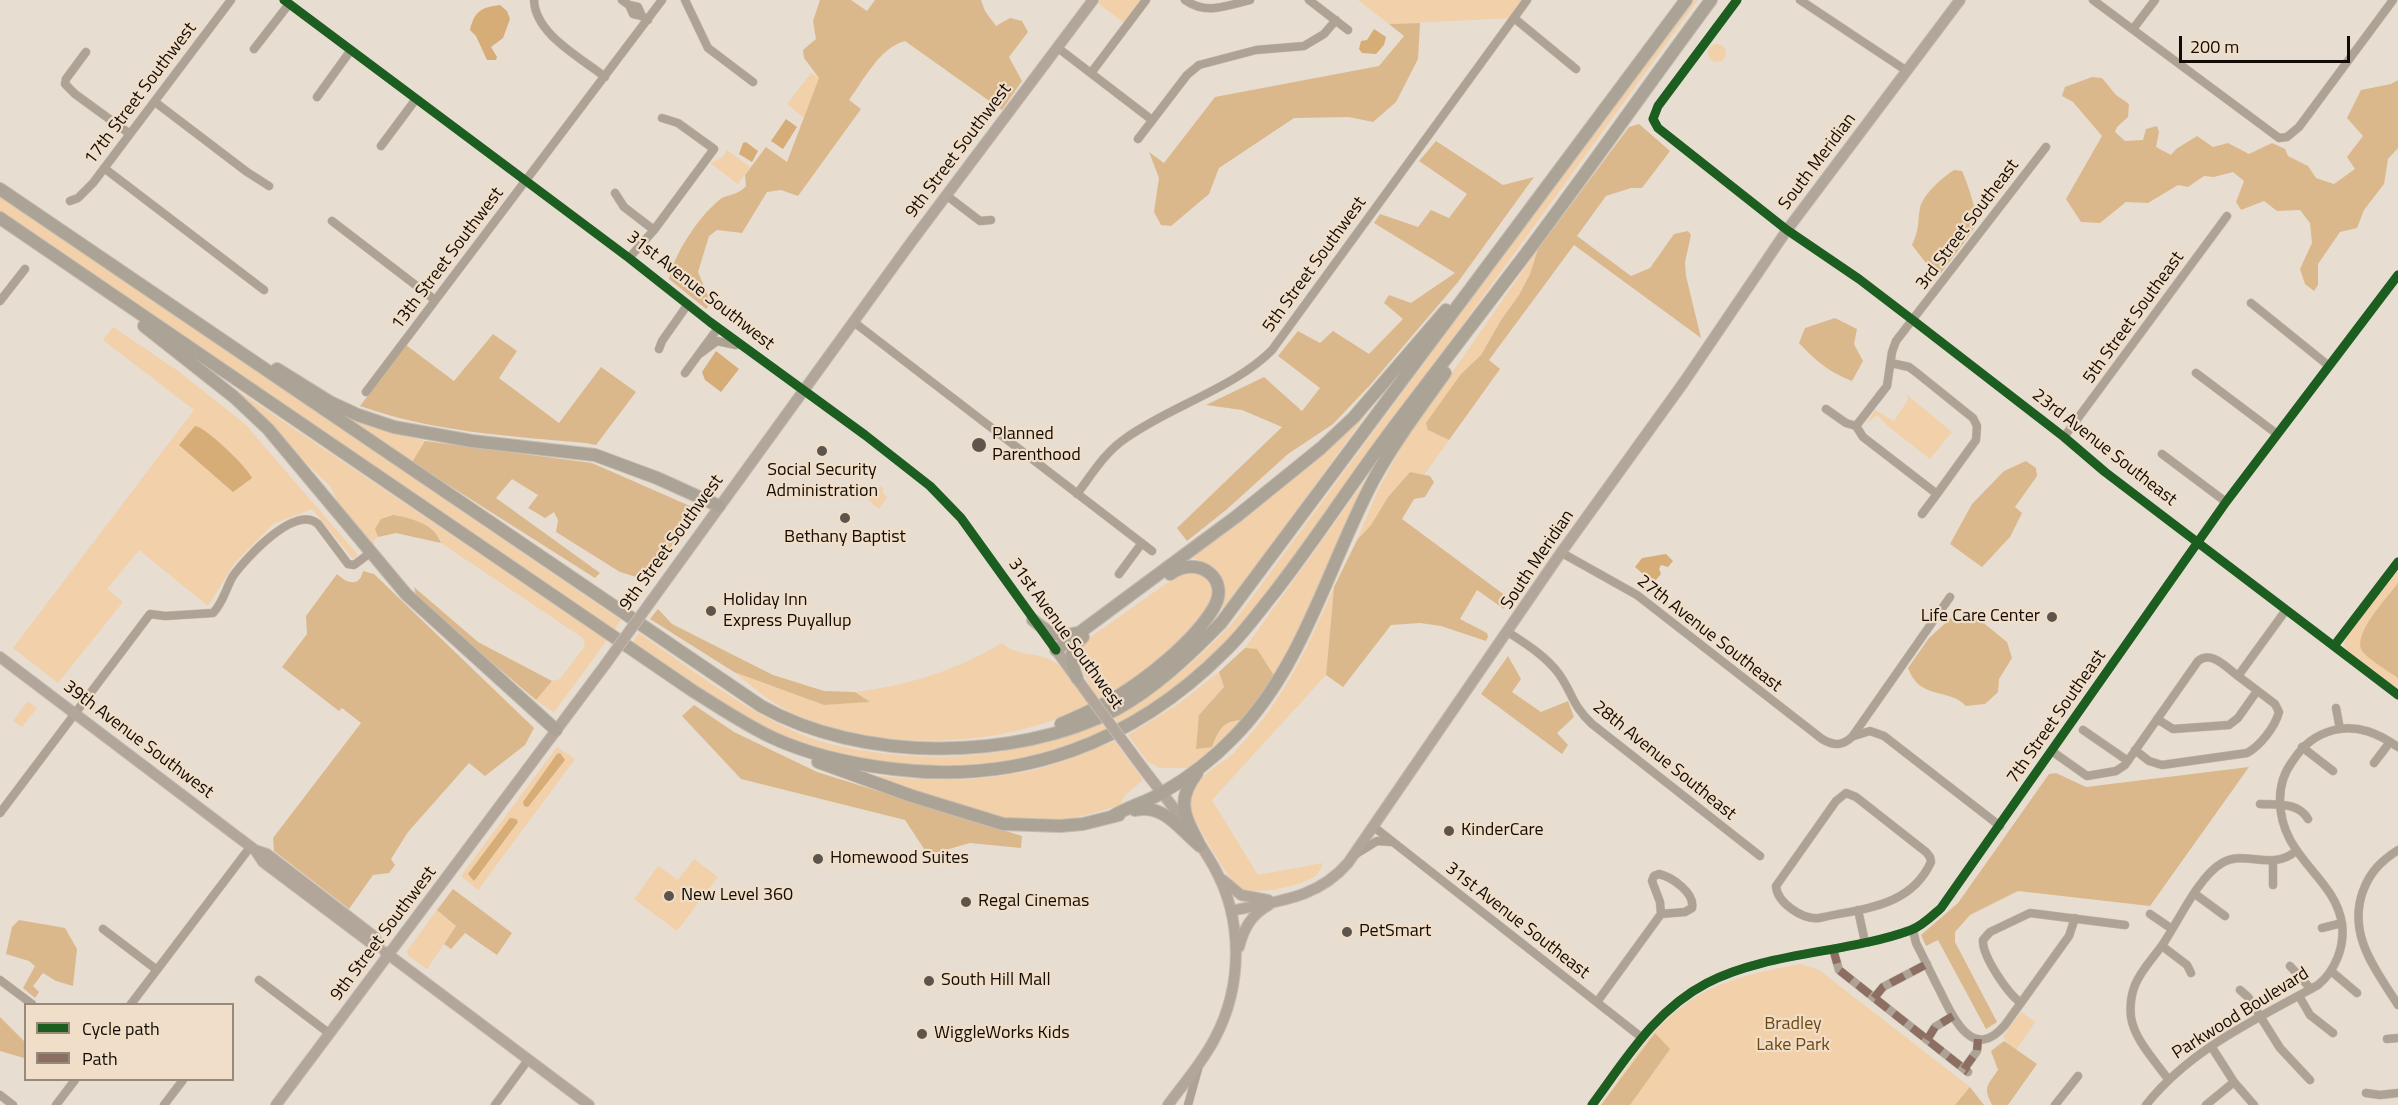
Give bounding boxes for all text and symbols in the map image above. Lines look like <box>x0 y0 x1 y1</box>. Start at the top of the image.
street label: 17th Street Southwest <box>80 19 202 169</box>
scale bar <box>2182 24 2353 62</box>
text: 200 m <box>2190 33 2239 60</box>
street label: 9th Street Southwest <box>901 80 1017 222</box>
street label: South Meridian <box>1775 109 1861 215</box>
street label: 3rd Street Southeast <box>1912 156 2024 294</box>
street label: 13th Street Southwest <box>387 184 509 334</box>
street label: 5th Street Southwest <box>1259 193 1371 337</box>
street label: 31st Avenue Southwest <box>622 227 778 355</box>
street label: 5th Street Southeast <box>2079 248 2189 388</box>
street label: 23rd Avenue Southeast <box>2027 385 2181 511</box>
place label: Planned Parenthood <box>992 424 1081 466</box>
marker: Planned Parenthood <box>970 436 988 454</box>
marker: Social Security Administration <box>815 444 829 458</box>
place label: Social Security Administration <box>766 460 878 502</box>
street label: 9th Street Southwest <box>616 471 728 615</box>
street label: South Meridian <box>1497 506 1579 614</box>
marker: Bethany Baptist <box>838 511 852 525</box>
place label: Bethany Baptist <box>784 527 906 549</box>
street label: 31st Avenue Southwest <box>1003 554 1127 714</box>
street label: 27th Avenue Southeast <box>1632 571 1786 697</box>
place label: Holiday Inn Express Puyallup <box>723 590 852 632</box>
marker: Holiday Inn Express Puyallup <box>704 604 718 618</box>
place label: Life Care Center <box>1921 606 2040 628</box>
marker: Life Care Center <box>2045 610 2059 624</box>
street label: 7th Street Southeast <box>2003 646 2111 788</box>
street label: 39th Avenue Southwest <box>59 676 217 804</box>
street label: 28th Avenue Southeast <box>1588 697 1740 825</box>
place label: KinderCare <box>1461 820 1544 842</box>
marker: KinderCare <box>1442 824 1456 838</box>
place label: Homewood Suites <box>830 848 969 870</box>
marker: Homewood Suites <box>811 852 825 866</box>
street label: 31st Avenue Southeast <box>1441 858 1593 984</box>
street label: 9th Street Southwest <box>326 863 442 1005</box>
place label: New Level 360 <box>681 885 793 907</box>
marker: New Level 360 <box>662 889 676 903</box>
place label: Regal Cinemas <box>978 891 1089 913</box>
marker: Regal Cinemas <box>959 895 973 909</box>
place label: PetSmart <box>1359 921 1431 943</box>
marker: PetSmart <box>1340 925 1354 939</box>
street label: Parkwood Boulevard <box>2169 963 2313 1065</box>
place label: South Hill Mall <box>941 970 1051 992</box>
marker: South Hill Mall <box>922 974 936 988</box>
legend <box>24 1003 234 1081</box>
park label: Bradley Lake Park <box>1756 1014 1830 1056</box>
text: Cycle path <box>82 1015 160 1042</box>
place label: WiggleWorks Kids <box>934 1023 1070 1045</box>
marker: WiggleWorks Kids <box>915 1027 929 1041</box>
text: Path <box>82 1045 118 1072</box>

